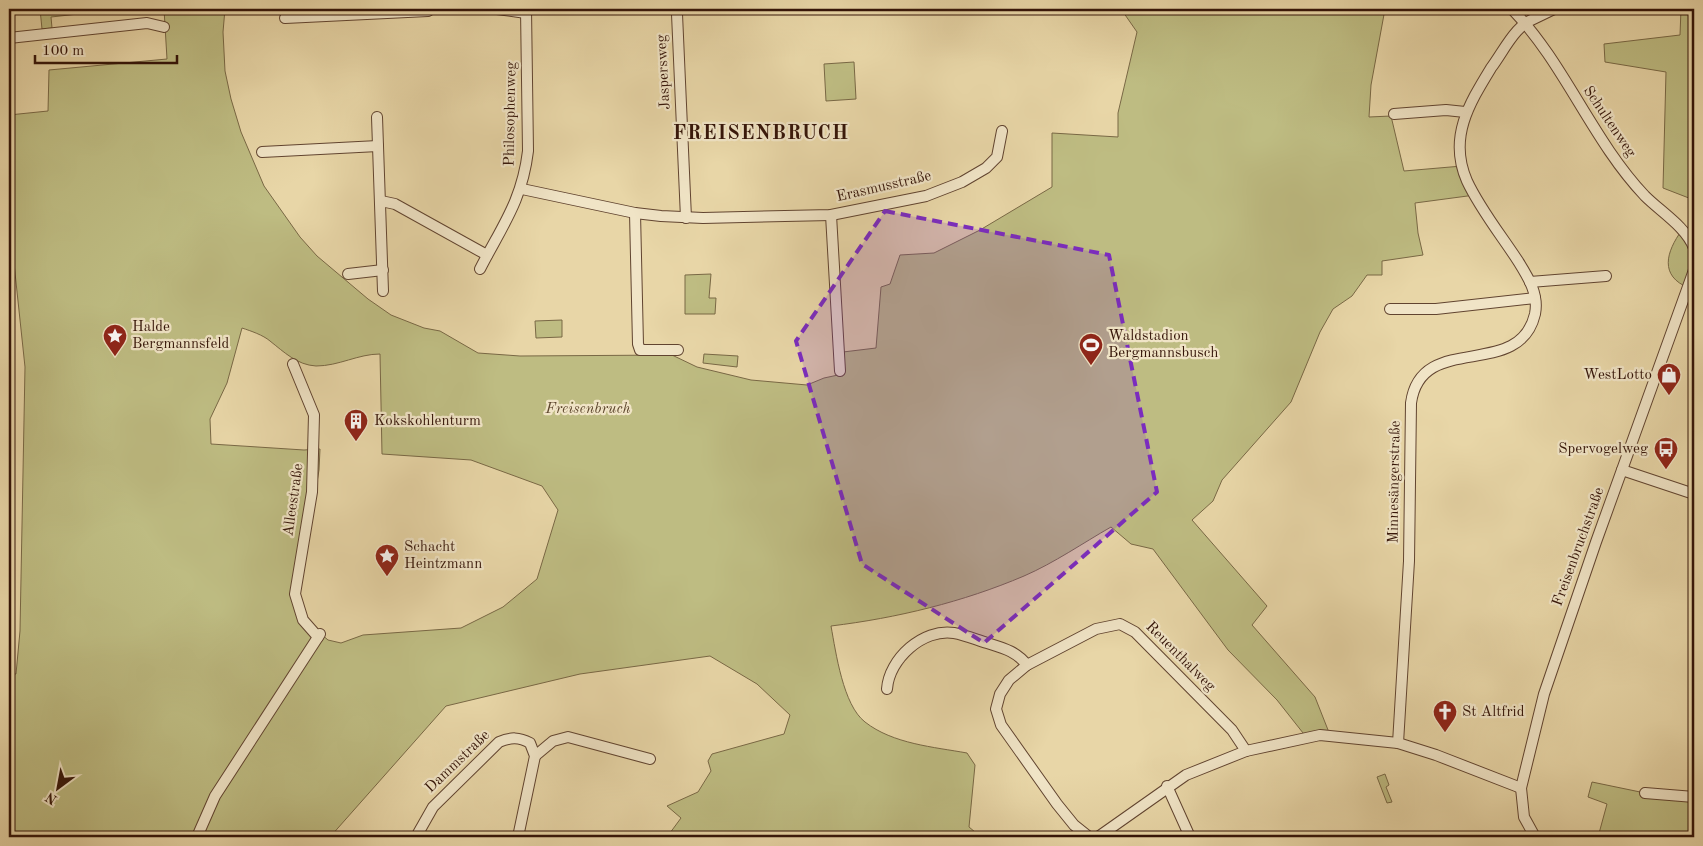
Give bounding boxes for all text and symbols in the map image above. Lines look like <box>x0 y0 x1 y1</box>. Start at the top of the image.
scale bar <box>35 32 178 64</box>
street label: Jaspersweg <box>655 34 673 110</box>
text: 100 m <box>42 44 84 59</box>
street label: Philosophenweg <box>503 62 519 166</box>
street label: Schultenweg <box>1580 84 1638 160</box>
district label: FREISENBRUCH <box>673 124 849 144</box>
street label: Erasmusstraße <box>835 169 933 205</box>
place label: Halde Bergmannsfeld <box>132 320 229 352</box>
place icon: Halde Bergmannsfeld <box>102 323 128 357</box>
place label: Waldstadion Bergmannsbusch <box>1108 329 1218 361</box>
sports icon: Waldstadion Bergmannsbusch <box>1078 332 1104 366</box>
shop icon: WestLotto <box>1656 362 1682 396</box>
place label: WestLotto <box>1583 368 1652 383</box>
park label: Freisenbruch <box>544 402 631 417</box>
building icon: Kokskohlenturm <box>343 408 369 442</box>
place label: Kokskohlenturm <box>374 414 481 429</box>
street label: Minnesängerstraße <box>1386 420 1404 544</box>
bus stop icon: Spervogelweg <box>1653 436 1679 470</box>
place label: Spervogelweg <box>1558 442 1648 457</box>
street label: Alleestraße <box>281 462 307 537</box>
street label: Freisenbruchstraße <box>1551 485 1608 608</box>
place label: Schacht Heintzmann <box>404 540 482 572</box>
place icon: Schacht Heintzmann <box>374 543 400 577</box>
street label: Reuenthalweg <box>1142 619 1218 695</box>
church icon: St Altfrid <box>1432 699 1458 733</box>
place label: St Altfrid <box>1462 705 1525 720</box>
street label: Dammstraße <box>423 728 493 796</box>
north arrow <box>32 764 82 814</box>
text: N <box>43 789 60 807</box>

